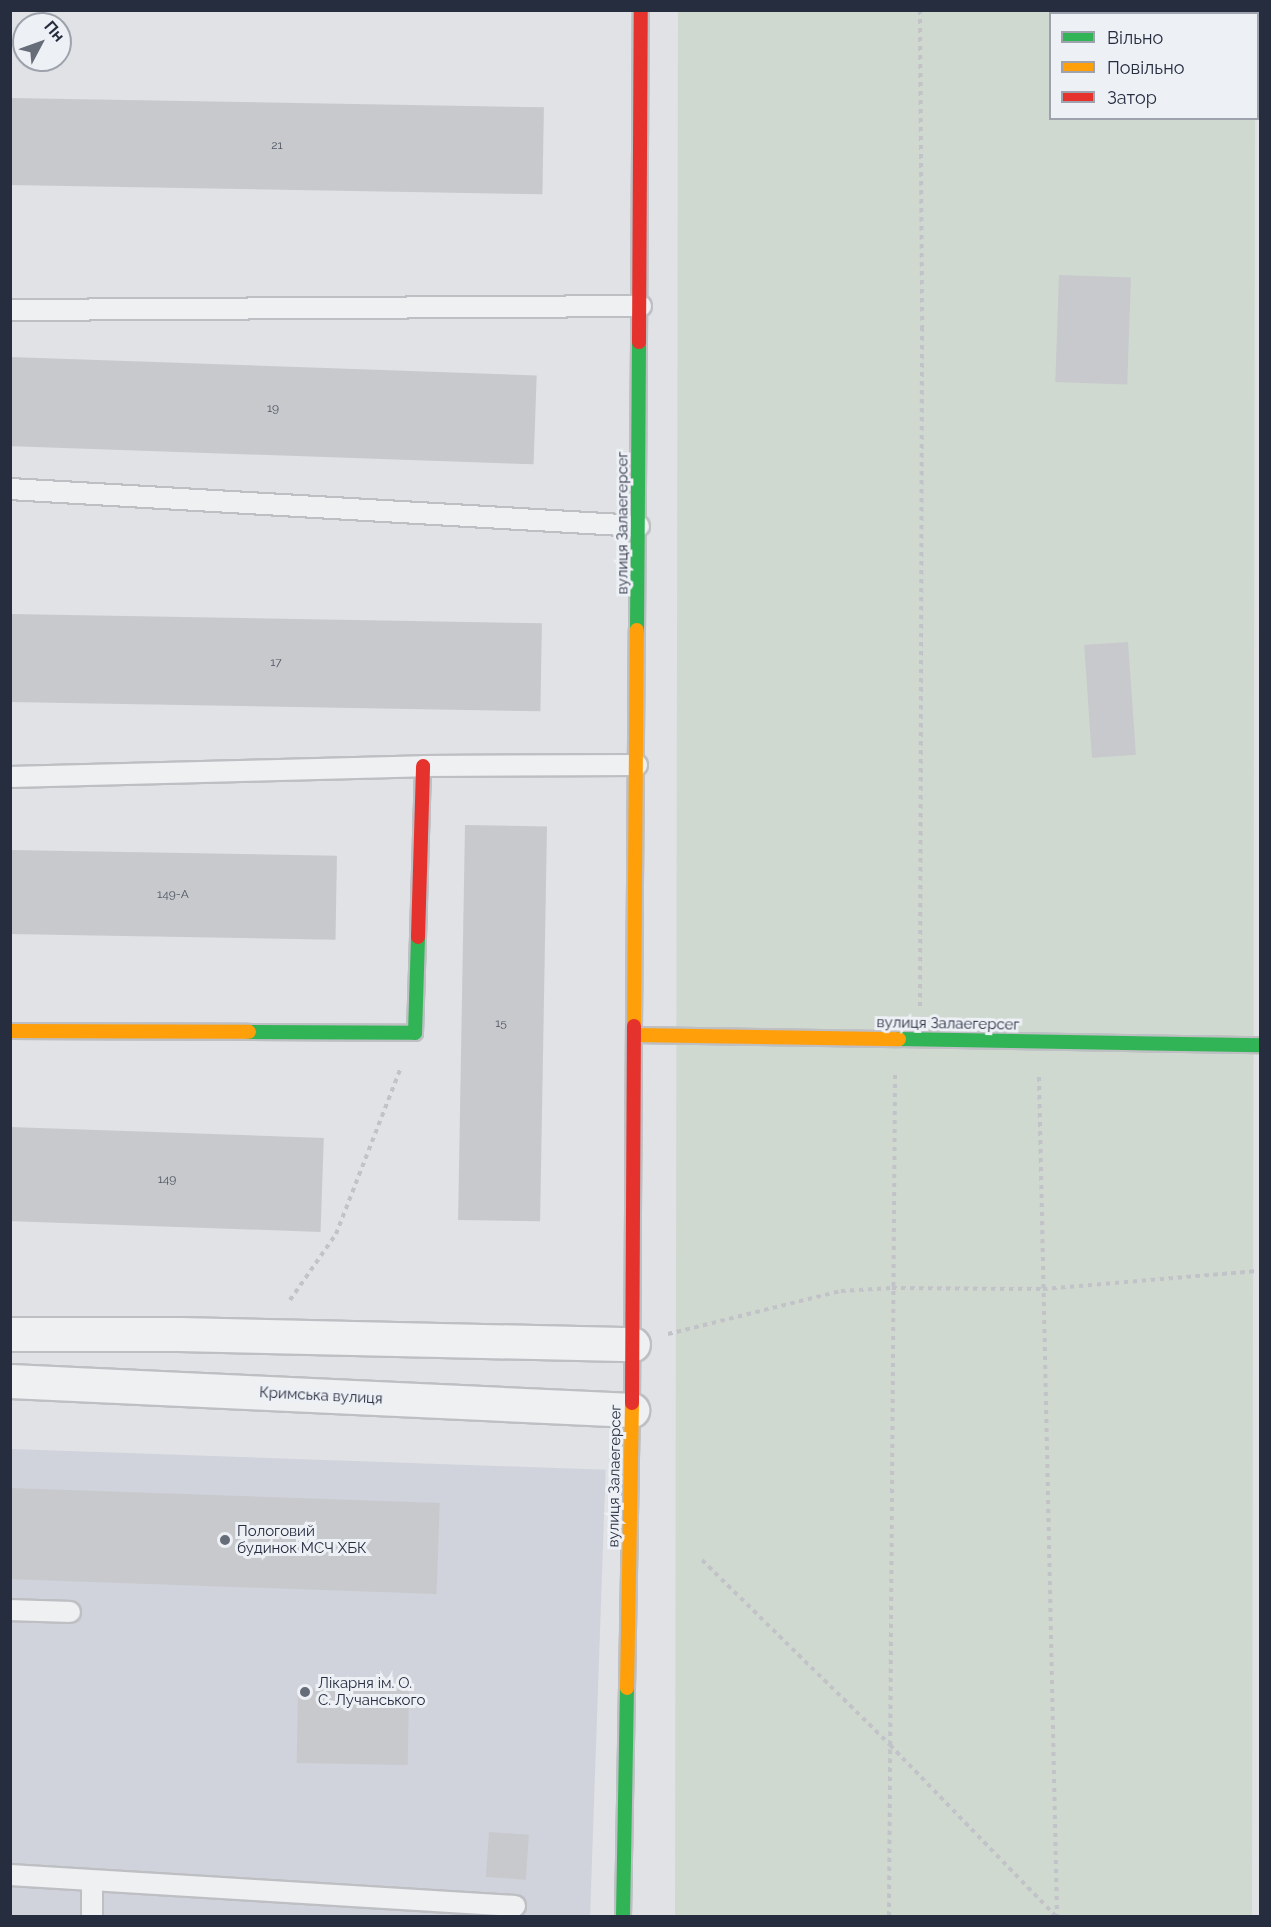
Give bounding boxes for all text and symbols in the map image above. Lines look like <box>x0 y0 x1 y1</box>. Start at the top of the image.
north arrow <box>12 12 72 72</box>
legend <box>1049 12 1259 120</box>
text: Пн <box>40 17 69 45</box>
text: Вільно <box>1107 27 1163 48</box>
text: Повільно <box>1107 57 1184 78</box>
text: Затор <box>1107 87 1157 108</box>
house number: 21 <box>271 139 283 153</box>
house number: 19 <box>267 402 279 416</box>
street label: вулиця Залаегерсег <box>614 452 632 594</box>
house number: 17 <box>270 656 282 670</box>
house number: 149-А <box>157 888 189 902</box>
street label: вулиця Залаегерсег <box>876 1014 1020 1034</box>
house number: 15 <box>495 1017 507 1031</box>
house number: 149 <box>158 1173 176 1187</box>
street label: Кримська вулиця <box>259 1384 383 1408</box>
street label: вулиця Залаегерсег <box>605 1404 625 1548</box>
place label: Пологовий будинок МСЧ ХБК <box>237 1522 367 1557</box>
marker: Пологовий будинок МСЧ ХБК <box>218 1533 232 1547</box>
place label: Лікарня ім. О. С. Лучанського <box>318 1674 426 1709</box>
marker: Лікарня ім. О. С. Лучанського <box>296 1683 314 1701</box>

